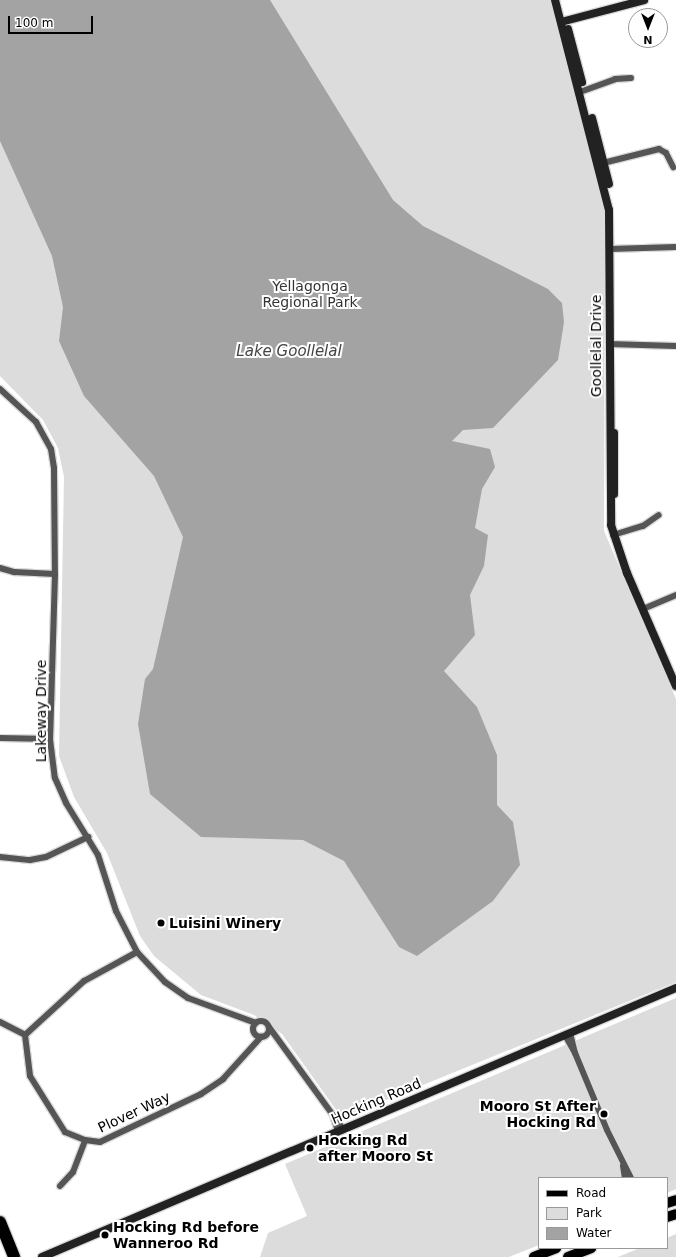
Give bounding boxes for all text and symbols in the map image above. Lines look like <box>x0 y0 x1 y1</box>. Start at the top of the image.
scale bar <box>10 8 95 34</box>
north arrow <box>628 8 668 48</box>
text: 100 m <box>15 16 53 30</box>
text: N <box>643 33 653 46</box>
park label: Yellagonga Regional Park <box>262 278 358 310</box>
street label: Goollelal Drive <box>588 295 604 397</box>
water label: Lake Goollelal <box>236 343 342 361</box>
street label: Lakeway Drive <box>33 660 49 762</box>
place label: Luisini Winery <box>169 915 281 931</box>
marker: Luisini Winery <box>156 918 166 928</box>
street label: Hocking Road <box>328 1074 424 1128</box>
street label: Plover Way <box>95 1088 173 1136</box>
place label: Mooro St After Hocking Rd <box>480 1098 596 1130</box>
marker: Mooro St After Hocking Rd <box>599 1109 609 1119</box>
place label: Hocking Rd after Mooro St <box>318 1132 433 1164</box>
marker: Hocking Rd after Mooro St <box>305 1143 315 1153</box>
legend <box>538 1177 668 1249</box>
text: Road <box>576 1186 606 1200</box>
text: Park <box>576 1206 602 1220</box>
place label: Hocking Rd before Wanneroo Rd <box>113 1219 259 1252</box>
text: Water <box>576 1226 611 1240</box>
marker: Hocking Rd before Wanneroo Rd <box>100 1230 110 1240</box>

